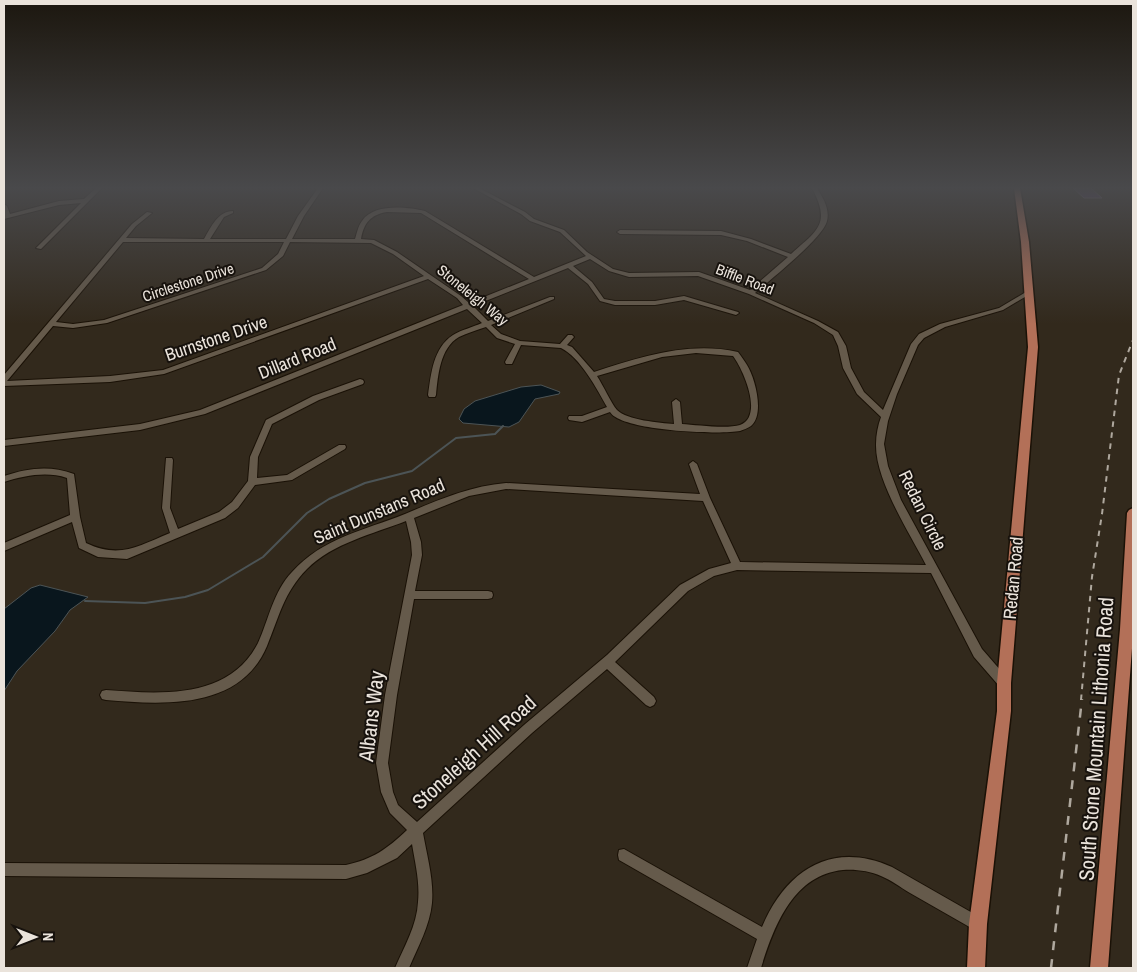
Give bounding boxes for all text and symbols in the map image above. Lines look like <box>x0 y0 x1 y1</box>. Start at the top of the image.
street label: Circlestone Drive <box>140 257 237 307</box>
street label: Biffle Road <box>713 258 777 300</box>
street label: Stoneleigh Way <box>433 260 514 331</box>
street label: Burnstone Drive <box>162 309 270 367</box>
street label: Dillard Road <box>254 331 340 385</box>
street label: Redan Circle <box>893 466 953 554</box>
street label: Saint Dunstans Road <box>310 472 448 550</box>
street label: Redan Road <box>997 536 1029 620</box>
street label: South Stone Mountain Lithonia Road <box>1072 596 1120 882</box>
street label: Albans Way <box>351 669 391 764</box>
street label: Stoneleigh Hill Road <box>406 688 542 816</box>
north arrow <box>10 912 60 962</box>
text: N <box>39 933 57 941</box>

